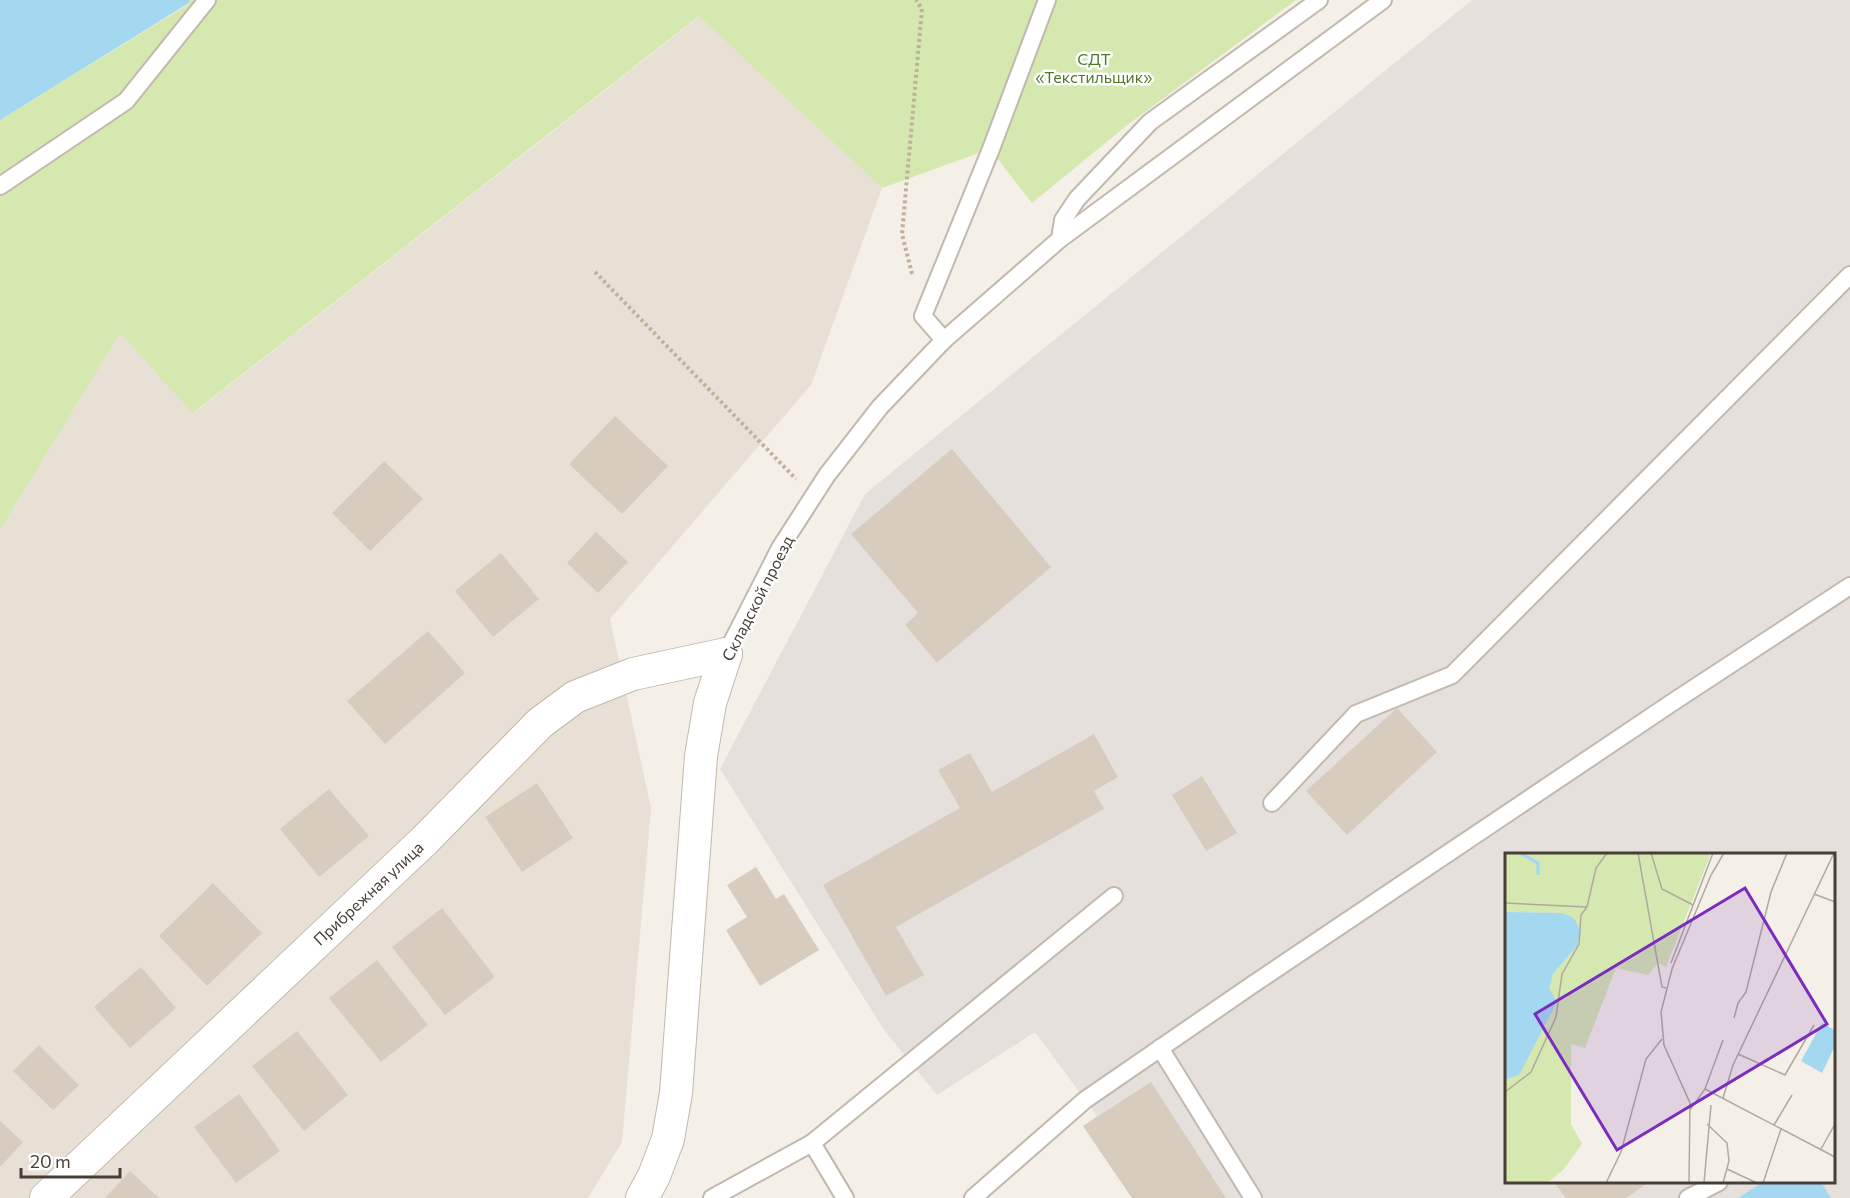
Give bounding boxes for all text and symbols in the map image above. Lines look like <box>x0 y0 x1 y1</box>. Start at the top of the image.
park label: СДТ «Текстильщик» <box>1036 49 1152 86</box>
street label: Складской проезд <box>717 532 797 664</box>
street label: Прибрежная улица <box>309 837 427 949</box>
inset map <box>1505 853 1835 1183</box>
scale bar <box>21 1141 120 1179</box>
text: 20 m <box>30 1150 71 1172</box>

